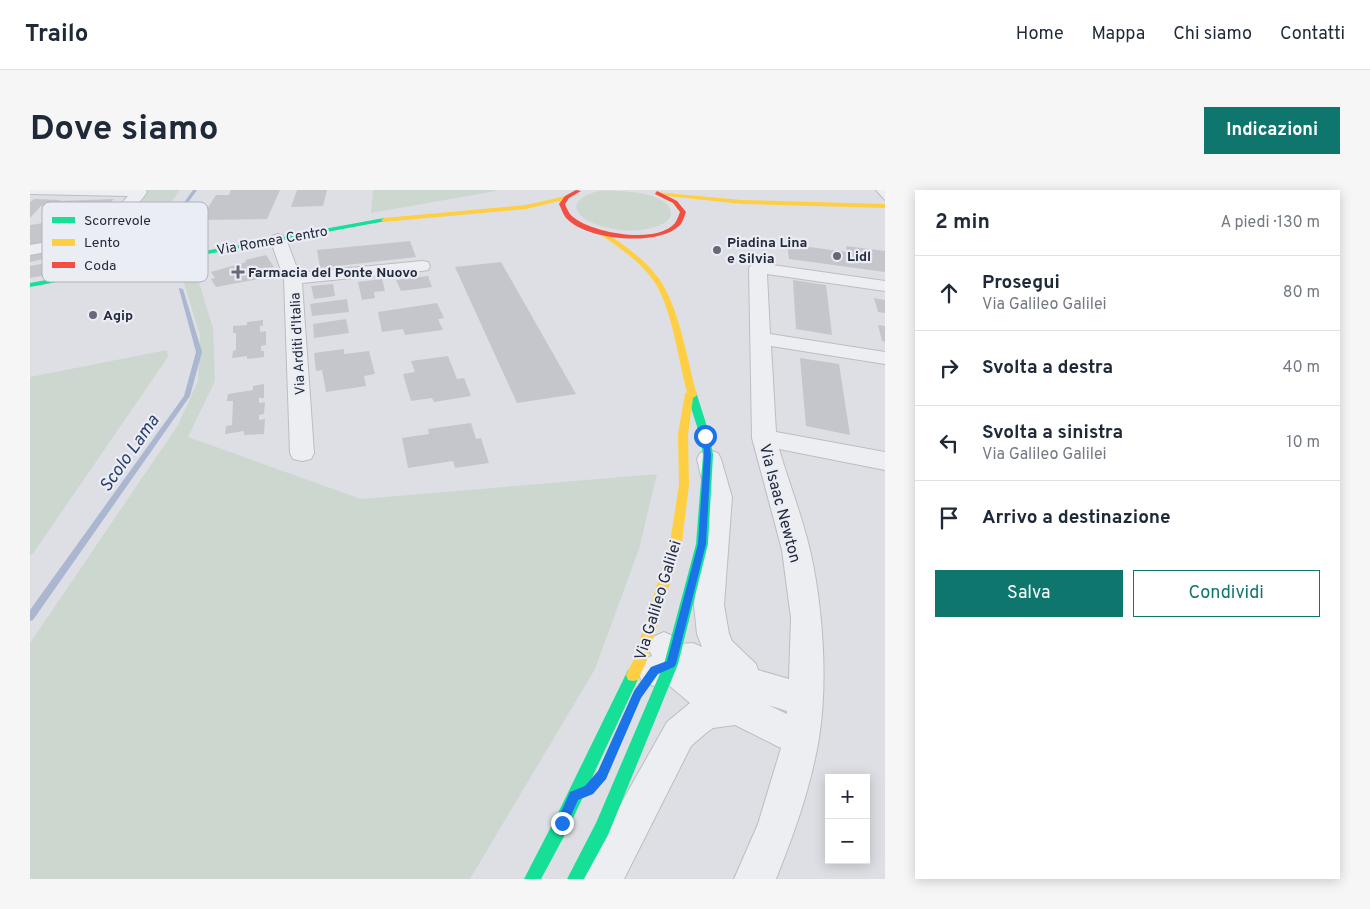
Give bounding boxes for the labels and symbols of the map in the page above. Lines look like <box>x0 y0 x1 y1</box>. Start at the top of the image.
legend <box>42 202 208 282</box>
text: Scorrevole <box>84 213 151 230</box>
street label: Via Romea Centro <box>215 223 329 260</box>
text: Lento <box>84 235 120 252</box>
place label: Piadina Lina e Silvia <box>727 235 807 268</box>
marker: Piadina Lina e Silvia <box>711 244 723 256</box>
place label: Lidl <box>847 249 871 266</box>
marker: Lidl <box>831 250 843 262</box>
text: Coda <box>84 258 116 275</box>
place label: Farmacia del Ponte Nuovo <box>248 265 418 282</box>
marker: Farmacia del Ponte Nuovo <box>232 266 244 278</box>
street label: Via Arditi d'Italia <box>287 292 310 396</box>
place label: Agip <box>103 308 133 325</box>
marker: Agip <box>87 309 99 321</box>
water label: Scolo Lama <box>95 410 166 497</box>
route start <box>694 425 717 448</box>
street label: Via Isaac Newton <box>754 442 805 565</box>
street label: Via Galileo Galilei <box>631 538 687 663</box>
route end <box>551 812 574 835</box>

